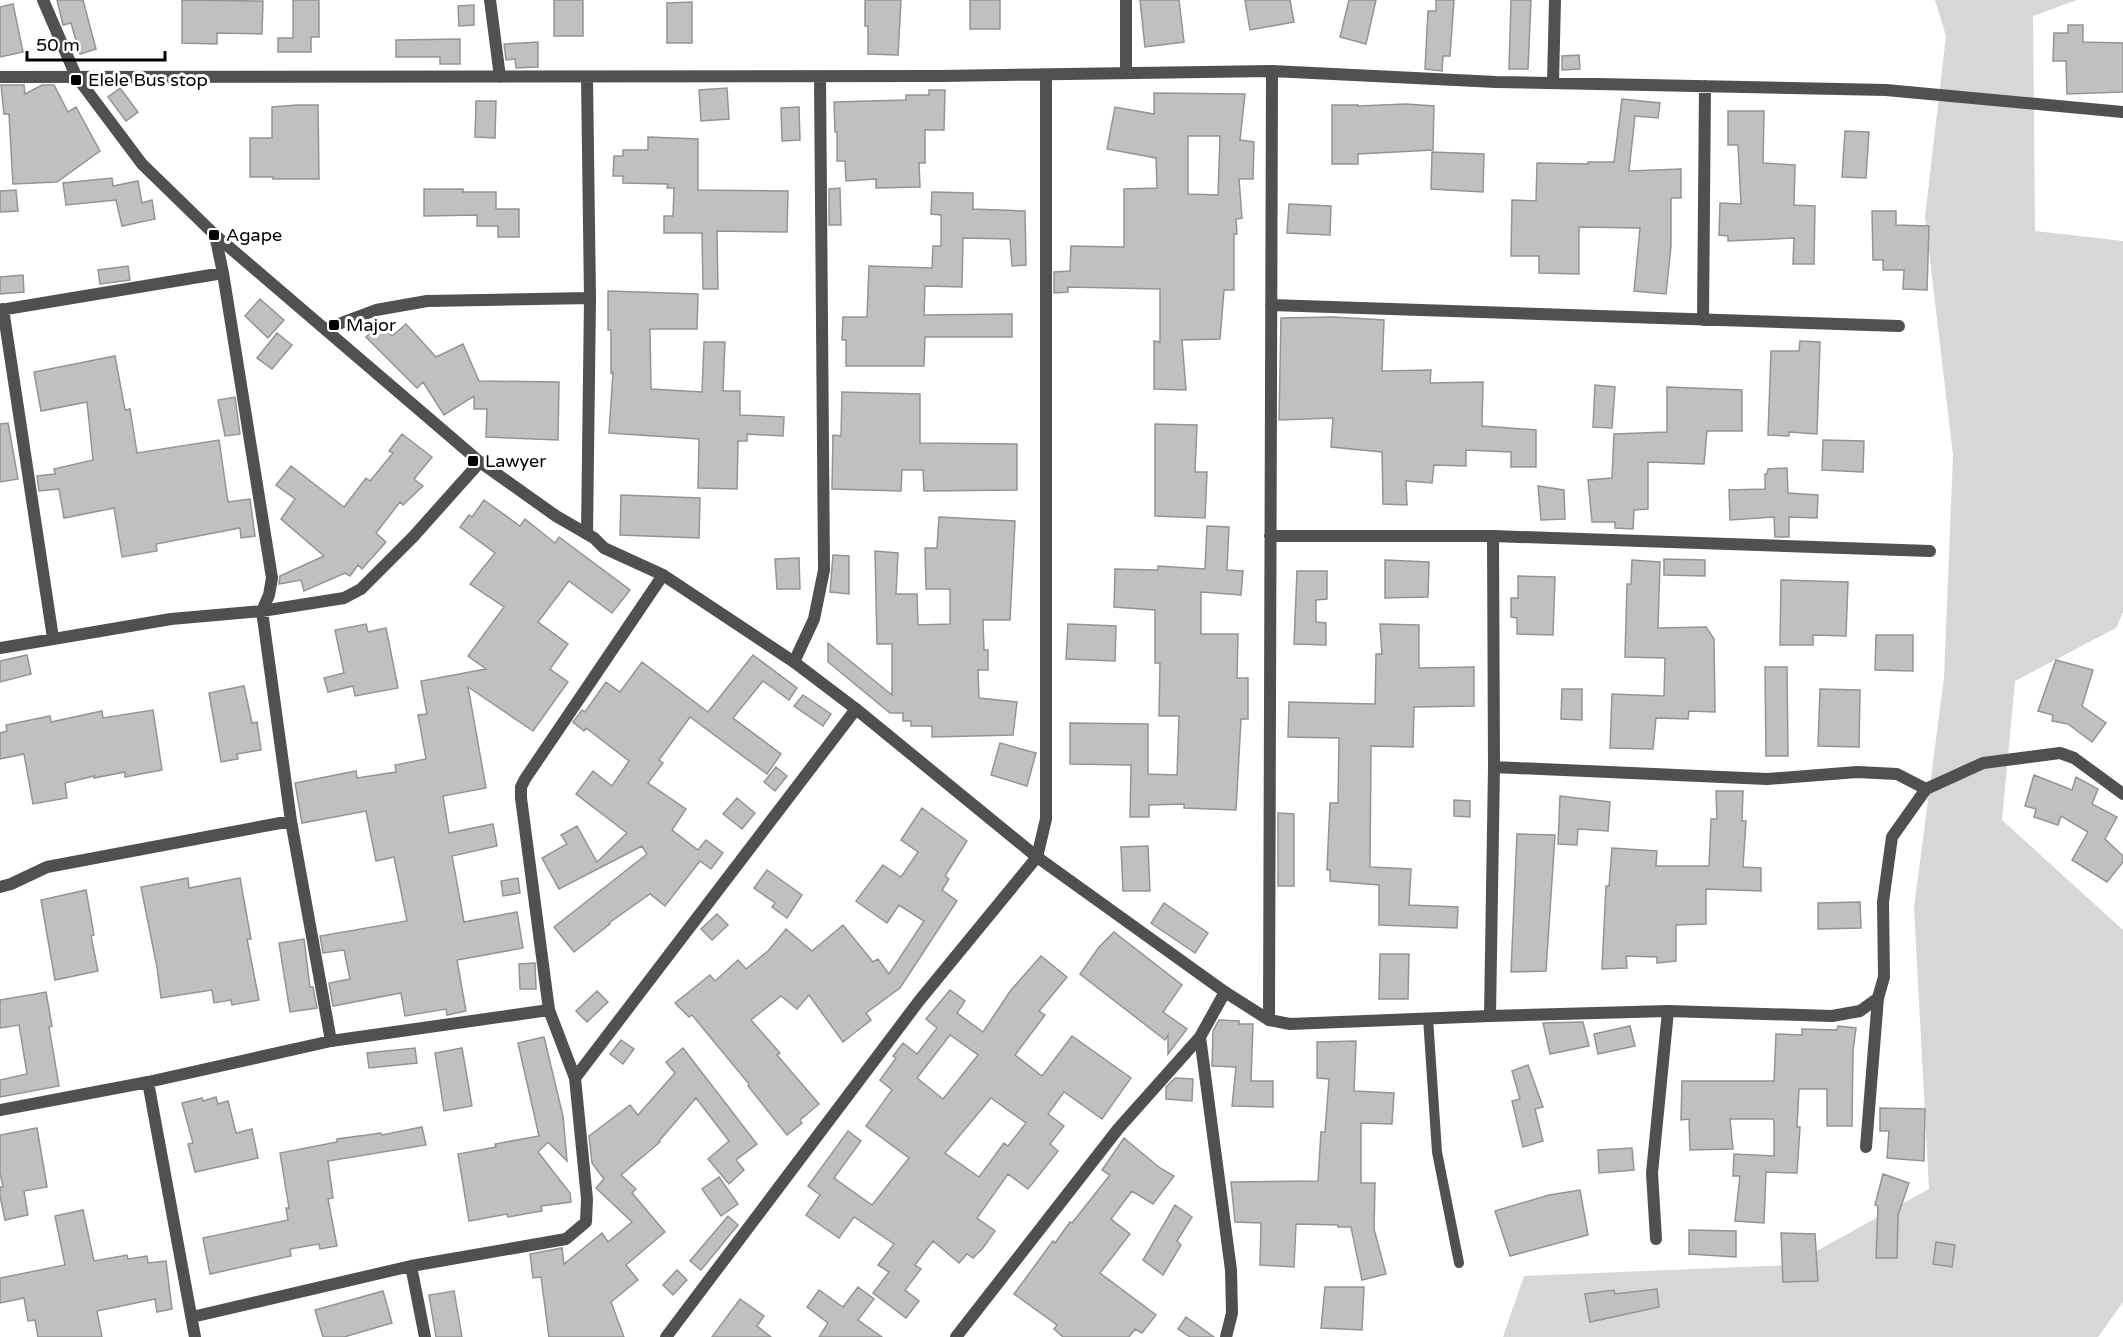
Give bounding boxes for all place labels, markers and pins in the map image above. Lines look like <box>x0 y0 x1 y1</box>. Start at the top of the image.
place label: Elele Bus stop <box>88 69 208 91</box>
marker: Elele Bus stop <box>69 73 83 87</box>
place label: Agape <box>226 224 282 246</box>
marker: Agape <box>207 228 221 242</box>
place label: Major <box>346 314 396 336</box>
marker: Major <box>327 318 341 332</box>
place label: Lawyer <box>485 450 546 472</box>
marker: Lawyer <box>466 454 480 468</box>

